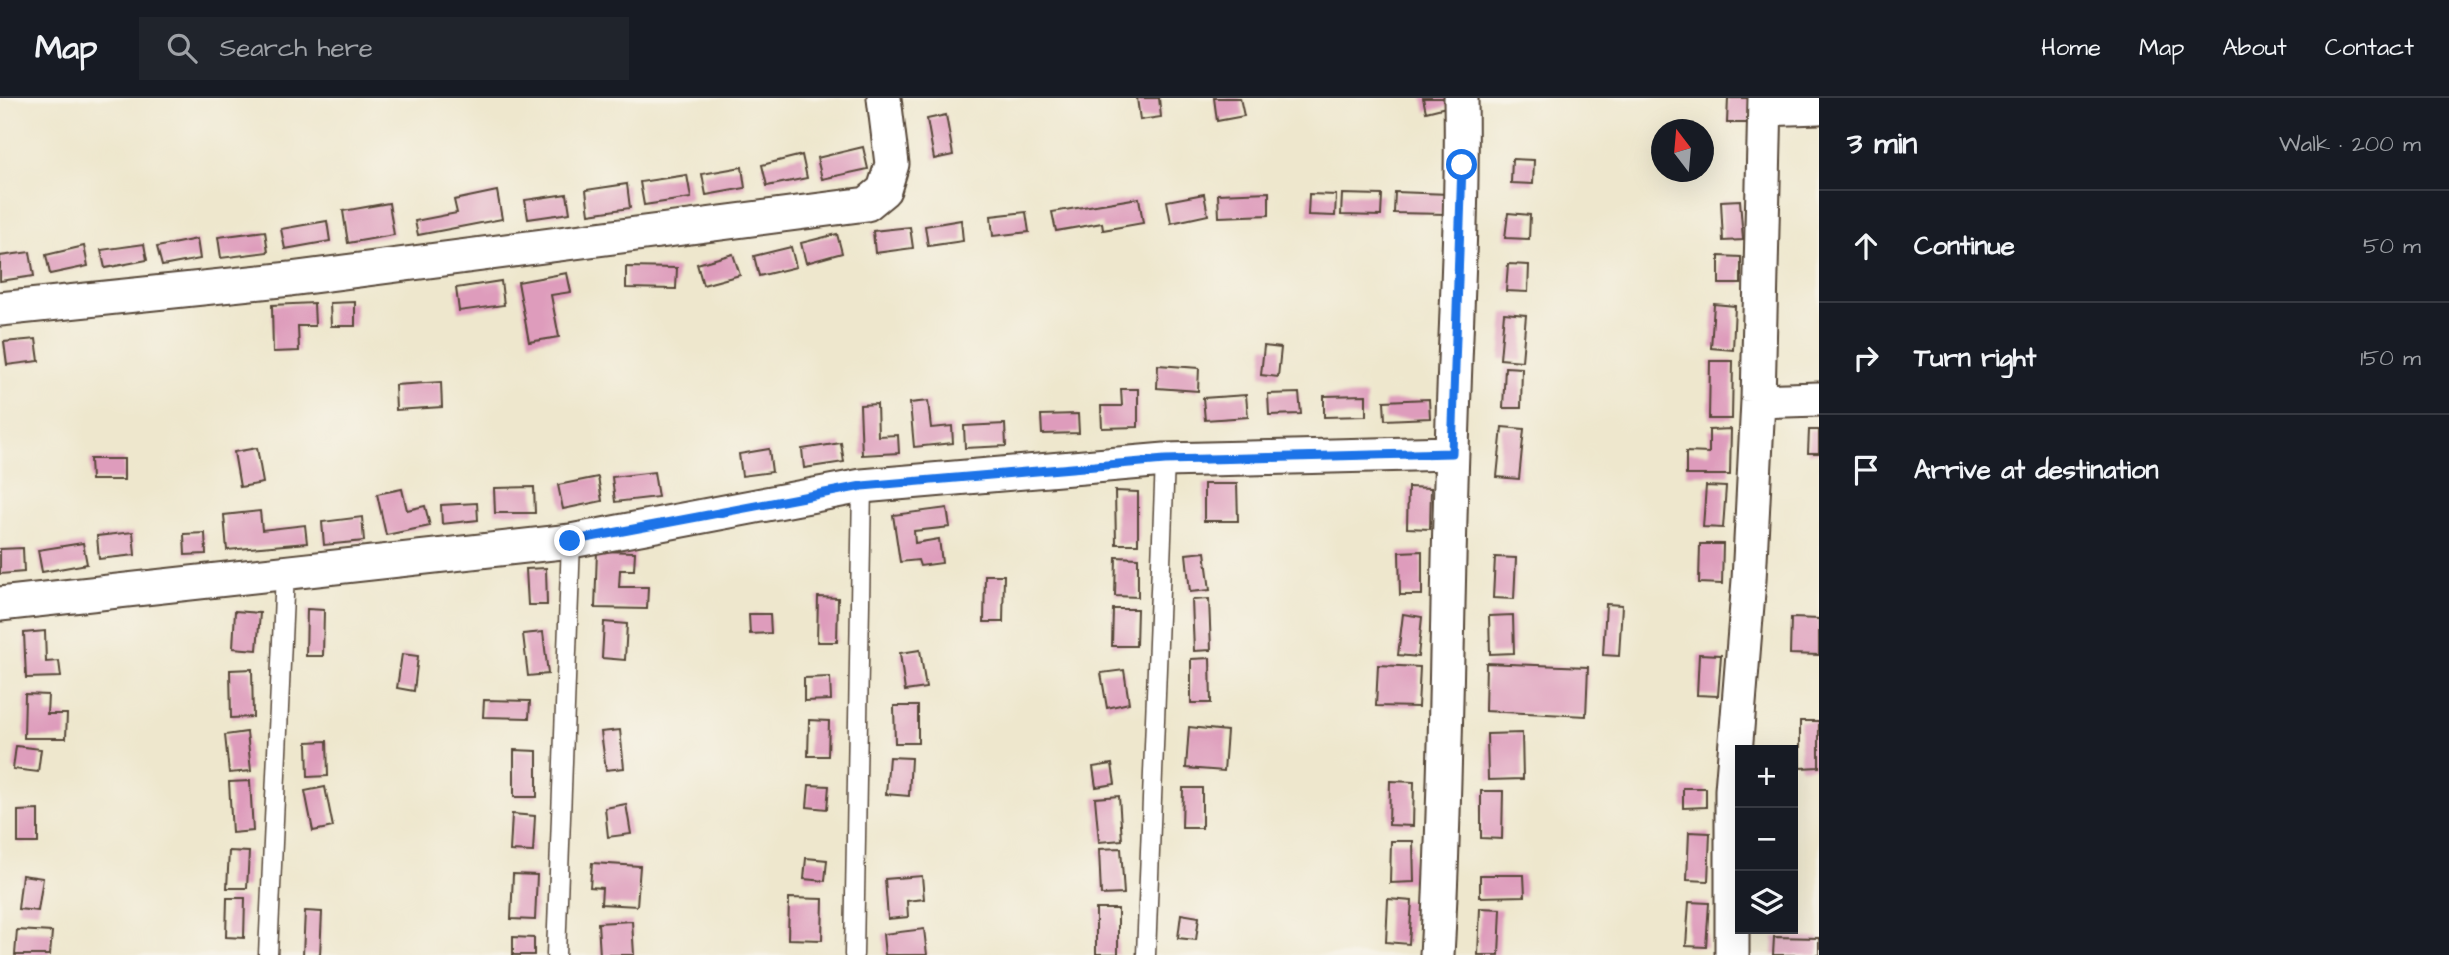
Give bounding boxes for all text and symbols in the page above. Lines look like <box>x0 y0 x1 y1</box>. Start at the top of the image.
search box <box>139 17 629 80</box>
text: Map <box>35 25 97 71</box>
icon: search <box>163 29 201 67</box>
text: Search here <box>219 30 373 66</box>
text: Home <box>2041 31 2101 65</box>
text: Map <box>2139 31 2184 65</box>
text: About <box>2222 31 2287 65</box>
text: Contact <box>2325 31 2414 65</box>
north arrow <box>1651 119 1714 182</box>
text: 3 min <box>1847 123 1917 165</box>
text: Walk · 200 m <box>2279 128 2421 160</box>
route start <box>1446 149 1477 180</box>
icon: ahead <box>1847 227 1885 265</box>
text: Continue <box>1914 228 2015 264</box>
text: 50 m <box>2363 230 2421 262</box>
icon: right <box>1847 339 1885 377</box>
text: Turn right <box>1914 340 2036 376</box>
text: 150 m <box>2360 342 2421 374</box>
icon: arrive <box>1847 451 1885 489</box>
text: Arrive at destination <box>1914 452 2159 488</box>
route end <box>554 525 585 556</box>
map controls <box>1735 745 1798 934</box>
button: + <box>1735 745 1798 808</box>
button: − <box>1735 808 1798 871</box>
button: layers <box>1735 871 1798 934</box>

